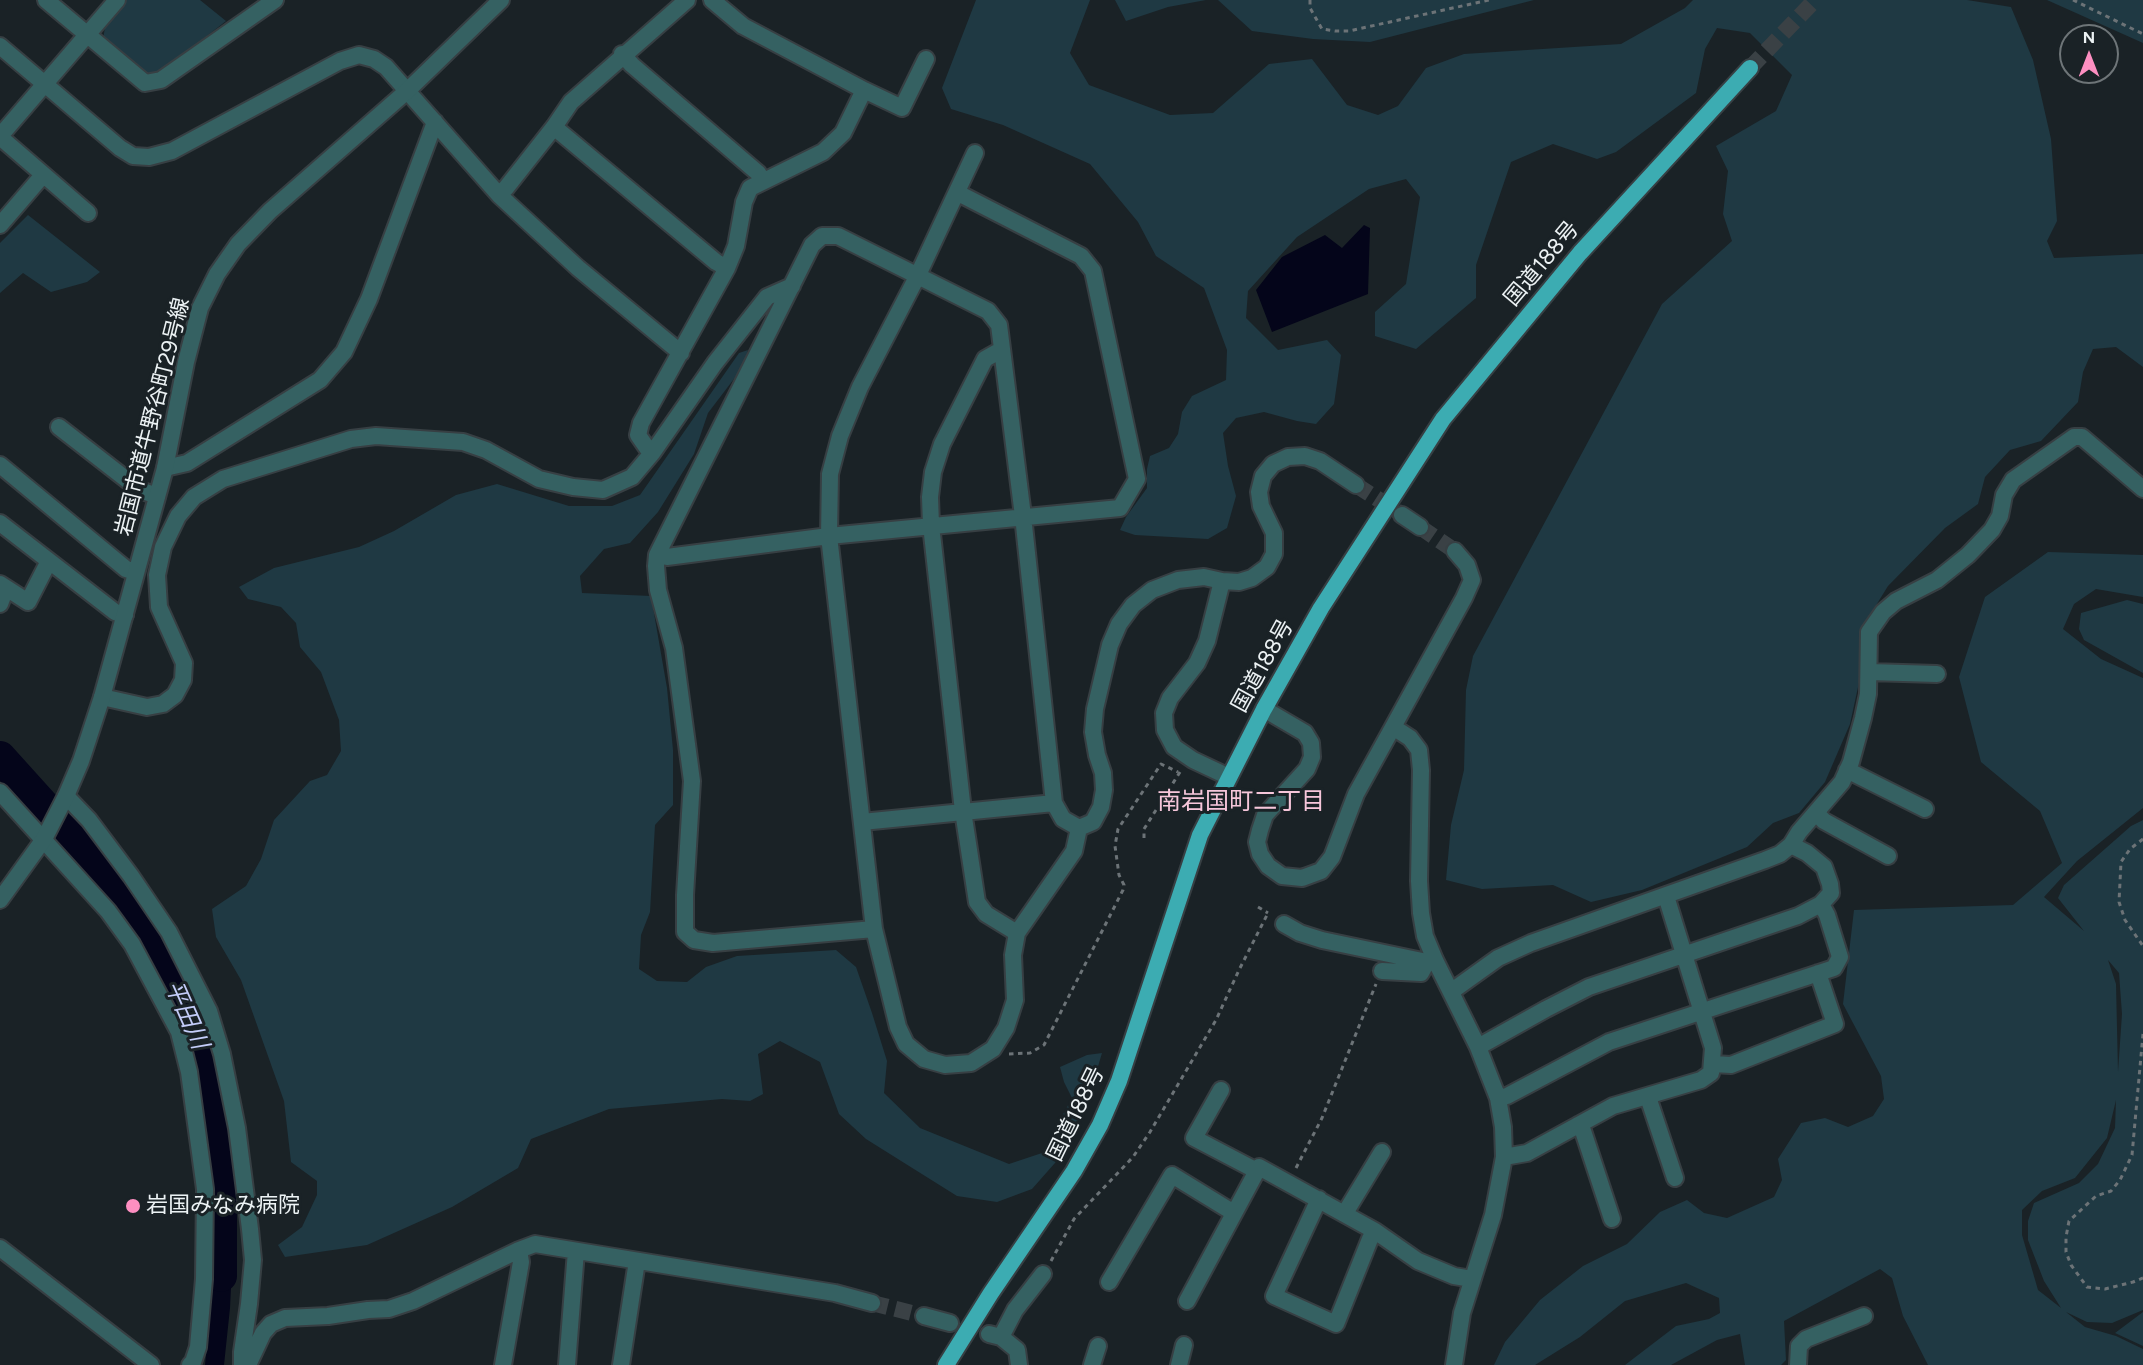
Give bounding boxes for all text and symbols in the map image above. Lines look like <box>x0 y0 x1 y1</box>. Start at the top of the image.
north arrow <box>2059 24 2119 84</box>
text: N <box>2083 28 2095 47</box>
street label: 国道188号 <box>1499 216 1585 312</box>
street label: 岩国市道牛野谷町29号線 <box>111 295 195 539</box>
street label: 国道188号 <box>1227 615 1299 717</box>
district label: 南岩国町二丁目 <box>1157 788 1325 816</box>
water label: 平田川 <box>158 976 214 1054</box>
street label: 国道188号 <box>1042 1062 1110 1166</box>
place label: 岩国みなみ病院 <box>146 1193 300 1219</box>
marker: 岩国みなみ病院 <box>124 1197 142 1215</box>

